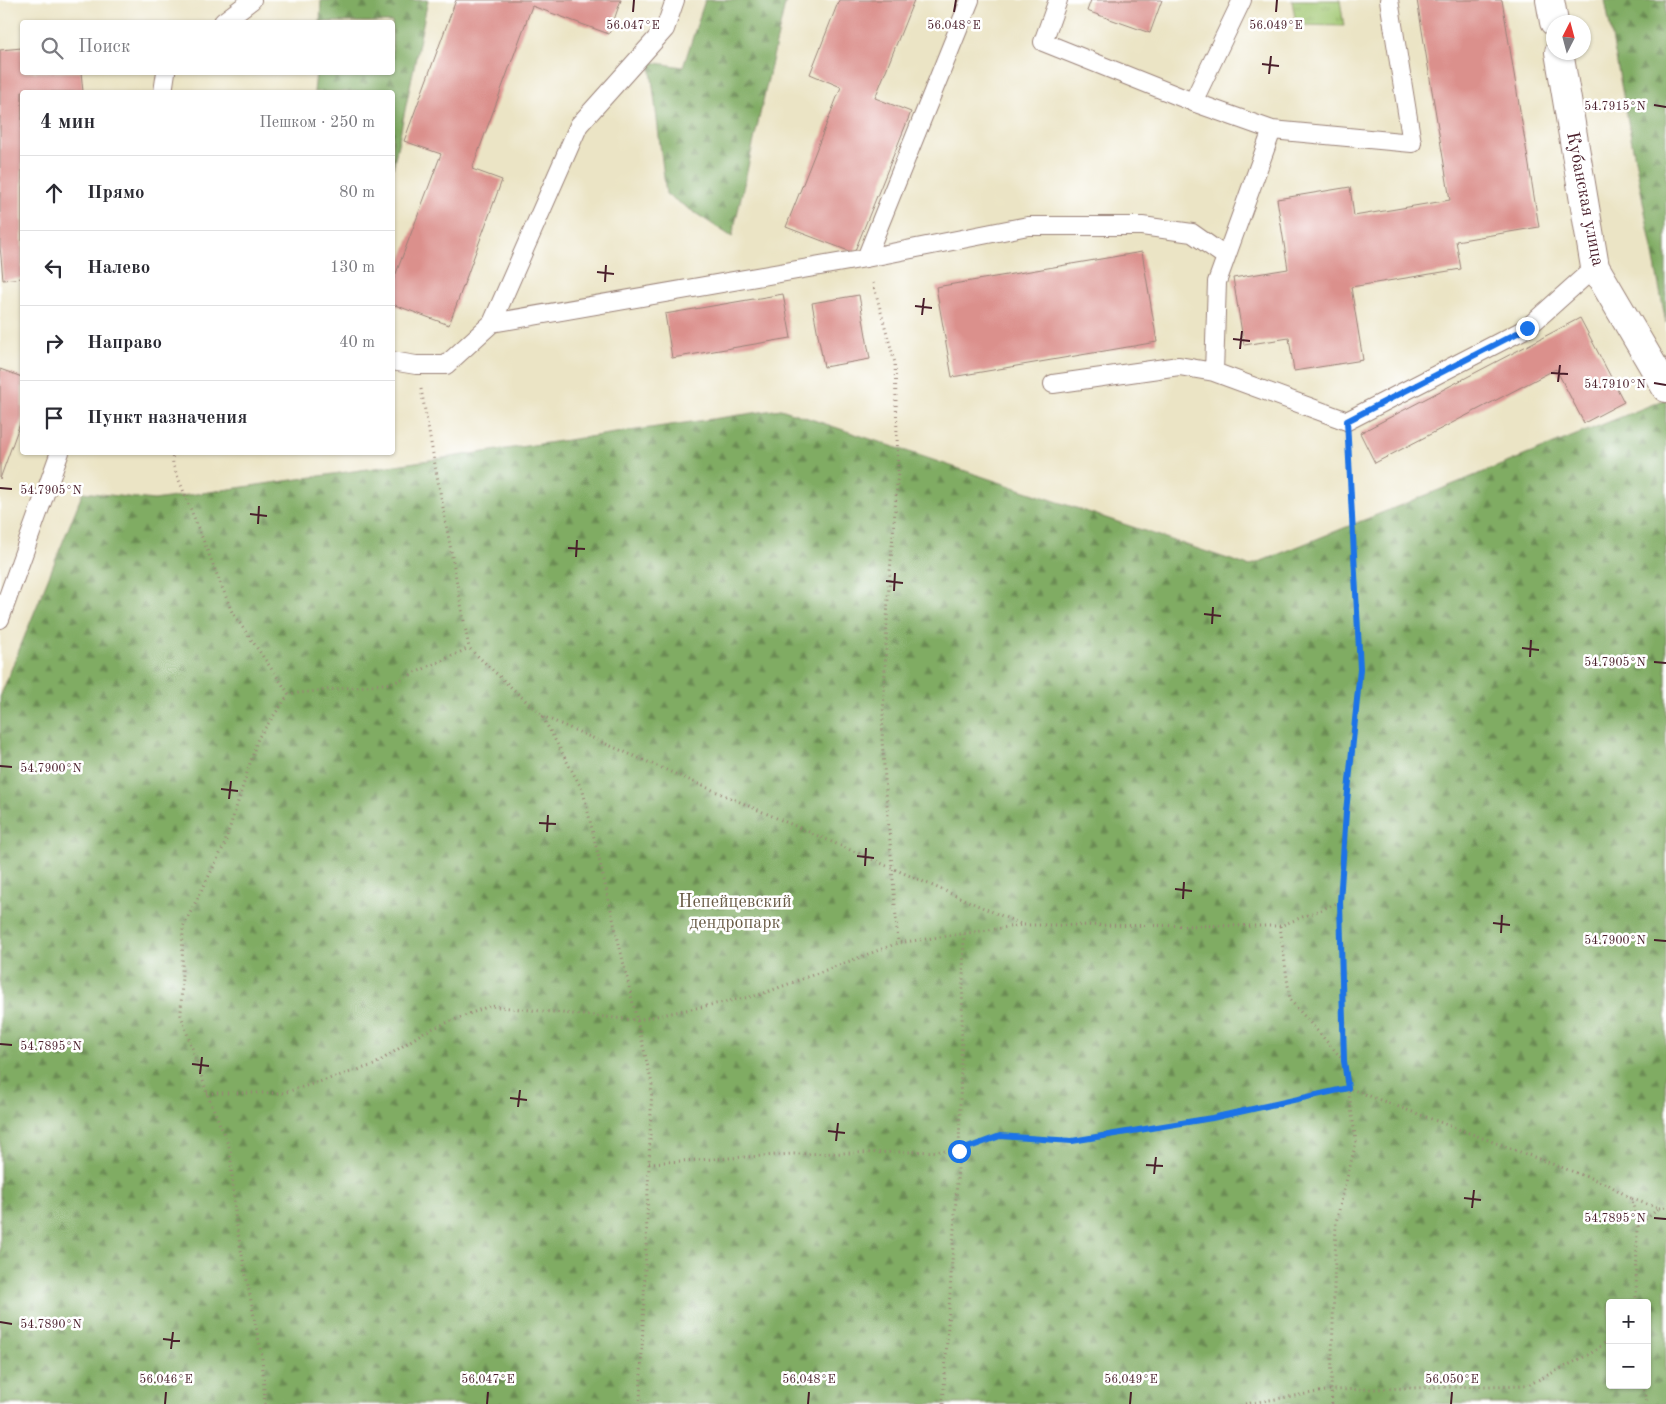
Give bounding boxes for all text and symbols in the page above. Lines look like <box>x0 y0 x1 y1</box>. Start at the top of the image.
north arrow <box>1546 15 1591 60</box>
text: 56.047°E <box>606 19 660 32</box>
text: 56.048°E <box>927 19 981 32</box>
text: 56.049°E <box>1249 19 1303 32</box>
search box <box>20 20 395 75</box>
icon: search <box>38 34 66 62</box>
text: Поиск <box>78 38 130 57</box>
text: 54.7915°N <box>1584 100 1646 113</box>
text: 4 мин <box>40 112 95 133</box>
text: Пешком · 250 m <box>259 115 375 131</box>
street label: Кубанская улица <box>1563 130 1607 268</box>
icon: ahead <box>40 179 68 207</box>
text: Прямо <box>87 184 145 203</box>
text: 80 m <box>339 185 375 201</box>
icon: left <box>40 254 68 282</box>
text: Налево <box>87 259 150 278</box>
text: 130 m <box>330 260 375 276</box>
route end <box>1516 317 1539 340</box>
icon: right <box>40 329 68 357</box>
text: Направо <box>87 334 162 353</box>
text: 40 m <box>339 335 375 351</box>
text: 54.7910°N <box>1584 378 1646 391</box>
icon: arrive <box>40 404 68 432</box>
text: Пункт назначения <box>87 409 247 428</box>
text: 54.7905°N <box>20 484 82 497</box>
text: 54.7905°N <box>1584 656 1646 669</box>
text: 54.7900°N <box>20 762 82 775</box>
park label: Непейцевский дендропарк <box>678 893 792 932</box>
text: 54.7900°N <box>1584 934 1646 947</box>
text: 54.7895°N <box>20 1040 82 1053</box>
route start <box>948 1140 971 1163</box>
text: 54.7895°N <box>1584 1212 1646 1225</box>
map controls <box>1606 1299 1651 1389</box>
button: + <box>1606 1299 1651 1344</box>
text: 54.7890°N <box>20 1318 82 1331</box>
button: − <box>1606 1344 1651 1389</box>
text: 56.046°E <box>139 1373 193 1386</box>
text: 56.047°E <box>461 1373 515 1386</box>
text: 56.048°E <box>782 1373 836 1386</box>
text: 56.049°E <box>1104 1373 1158 1386</box>
text: 56.050°E <box>1425 1373 1479 1386</box>

